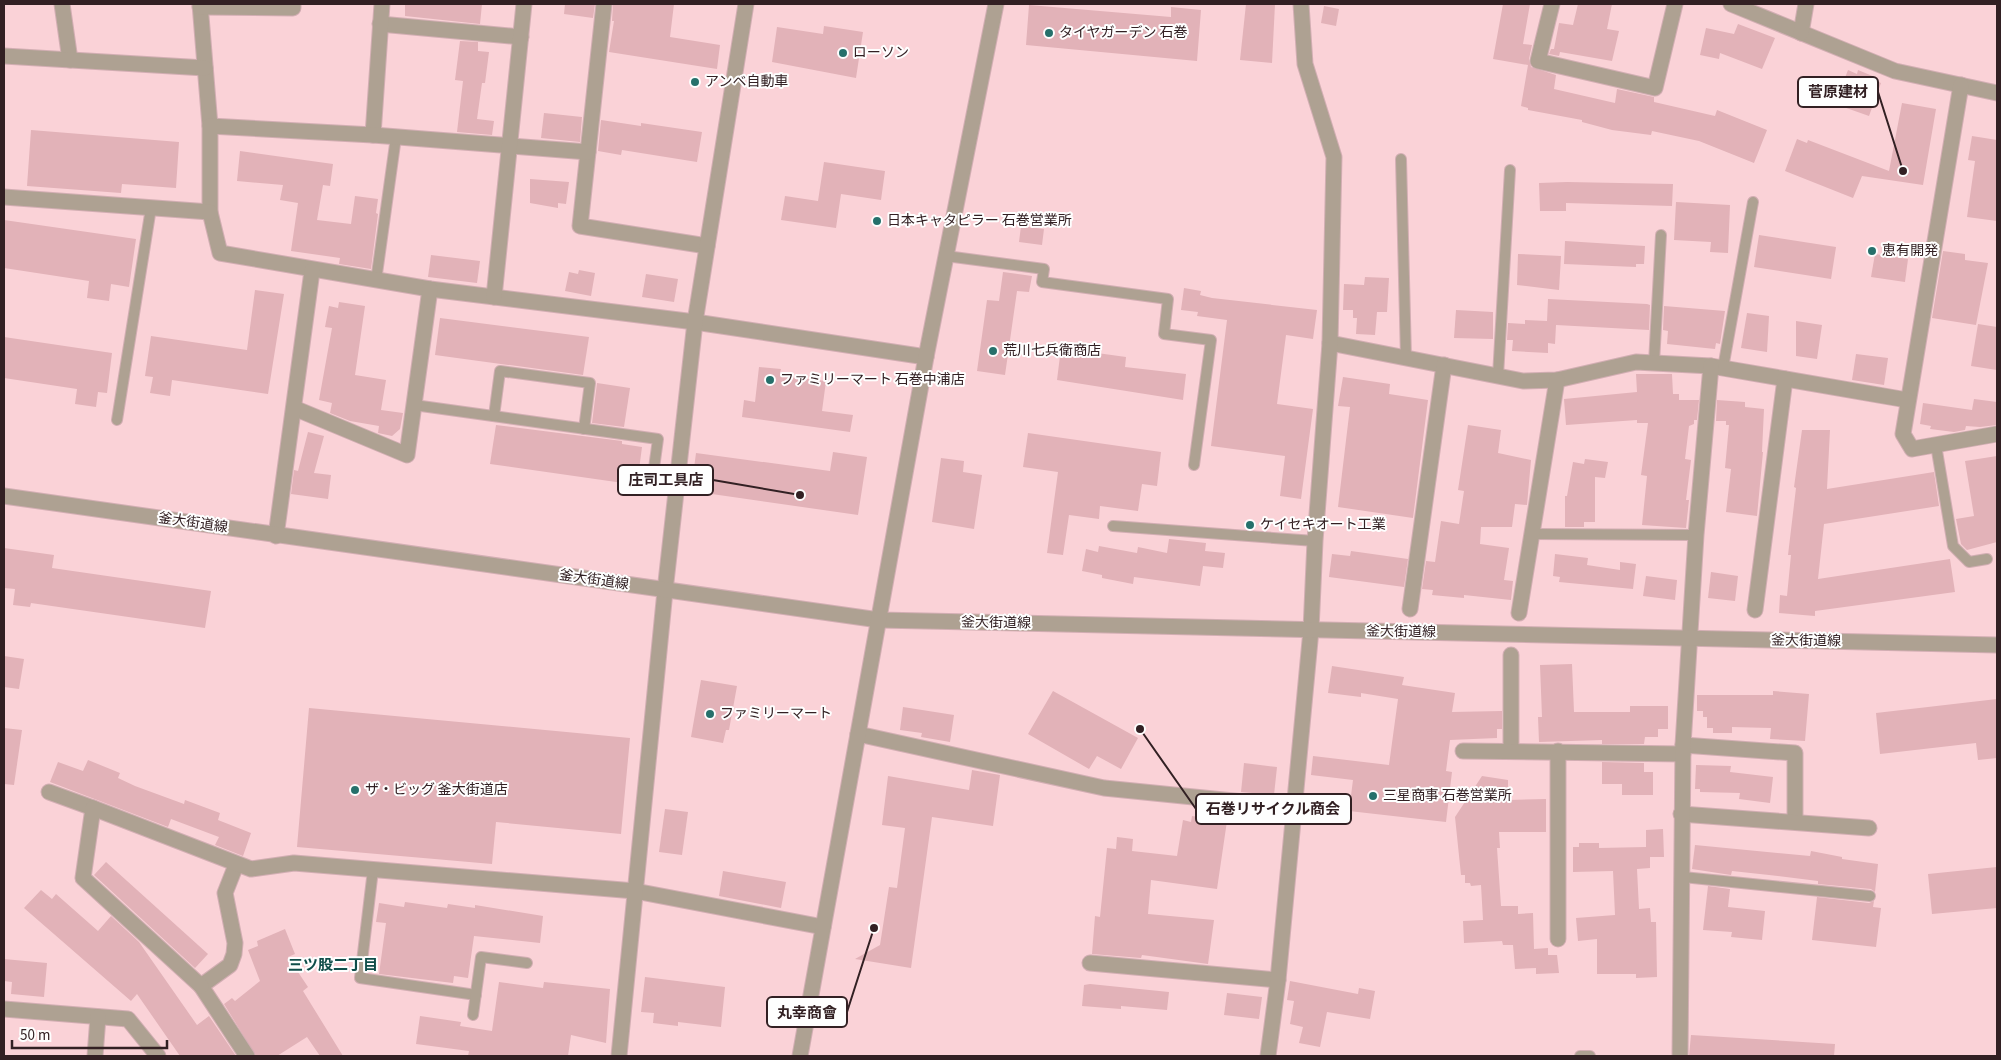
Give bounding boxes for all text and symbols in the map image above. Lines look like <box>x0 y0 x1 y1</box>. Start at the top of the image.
place label: タイヤガーデン 石巻 <box>1059 23 1187 43</box>
marker: タイヤガーデン 石巻 <box>1043 27 1055 39</box>
place label: ローソン <box>853 43 909 63</box>
marker: ローソン <box>837 47 849 59</box>
place label: アンベ自動車 <box>705 72 788 92</box>
marker: アンベ自動車 <box>689 76 701 88</box>
callout: 菅原建材 <box>1798 77 1878 107</box>
text: 菅原建材 <box>1808 82 1868 103</box>
place label: 日本キャタピラー 石巻営業所 <box>887 211 1072 231</box>
marker: 日本キャタピラー 石巻営業所 <box>871 215 883 227</box>
place label: 恵有開発 <box>1882 241 1938 261</box>
marker: 恵有開発 <box>1866 245 1878 257</box>
place label: 荒川七兵衛商店 <box>1003 341 1101 361</box>
marker: 荒川七兵衛商店 <box>987 345 999 357</box>
place label: ファミリーマート 石巻中浦店 <box>780 370 965 390</box>
marker: ファミリーマート 石巻中浦店 <box>764 374 776 386</box>
callout: 庄司工具店 <box>618 465 713 495</box>
text: 庄司工具店 <box>628 470 704 491</box>
street label: 釜大街道線 <box>157 508 229 538</box>
place label: ケイセキオート工業 <box>1260 515 1386 535</box>
marker: ケイセキオート工業 <box>1244 519 1256 531</box>
street label: 釜大街道線 <box>558 565 630 595</box>
street label: 釜大街道線 <box>961 612 1031 634</box>
street label: 釜大街道線 <box>1366 621 1436 643</box>
street label: 釜大街道線 <box>1771 630 1841 652</box>
place label: ファミリーマート <box>720 704 832 724</box>
marker: ファミリーマート <box>704 708 716 720</box>
place label: ザ・ビッグ 釜大街道店 <box>365 780 508 800</box>
marker: ザ・ビッグ 釜大街道店 <box>349 784 361 796</box>
place label: 三星商事 石巻営業所 <box>1383 786 1512 806</box>
marker: 三星商事 石巻営業所 <box>1367 790 1379 802</box>
callout: 石巻リサイクル商会 <box>1196 794 1351 824</box>
text: 石巻リサイクル商会 <box>1206 799 1340 820</box>
district label: 三ツ股二丁目 <box>288 955 378 976</box>
callout: 丸幸商會 <box>767 997 847 1027</box>
text: 丸幸商會 <box>777 1003 837 1024</box>
scale bar <box>12 1018 168 1050</box>
text: 50 m <box>20 1025 50 1046</box>

